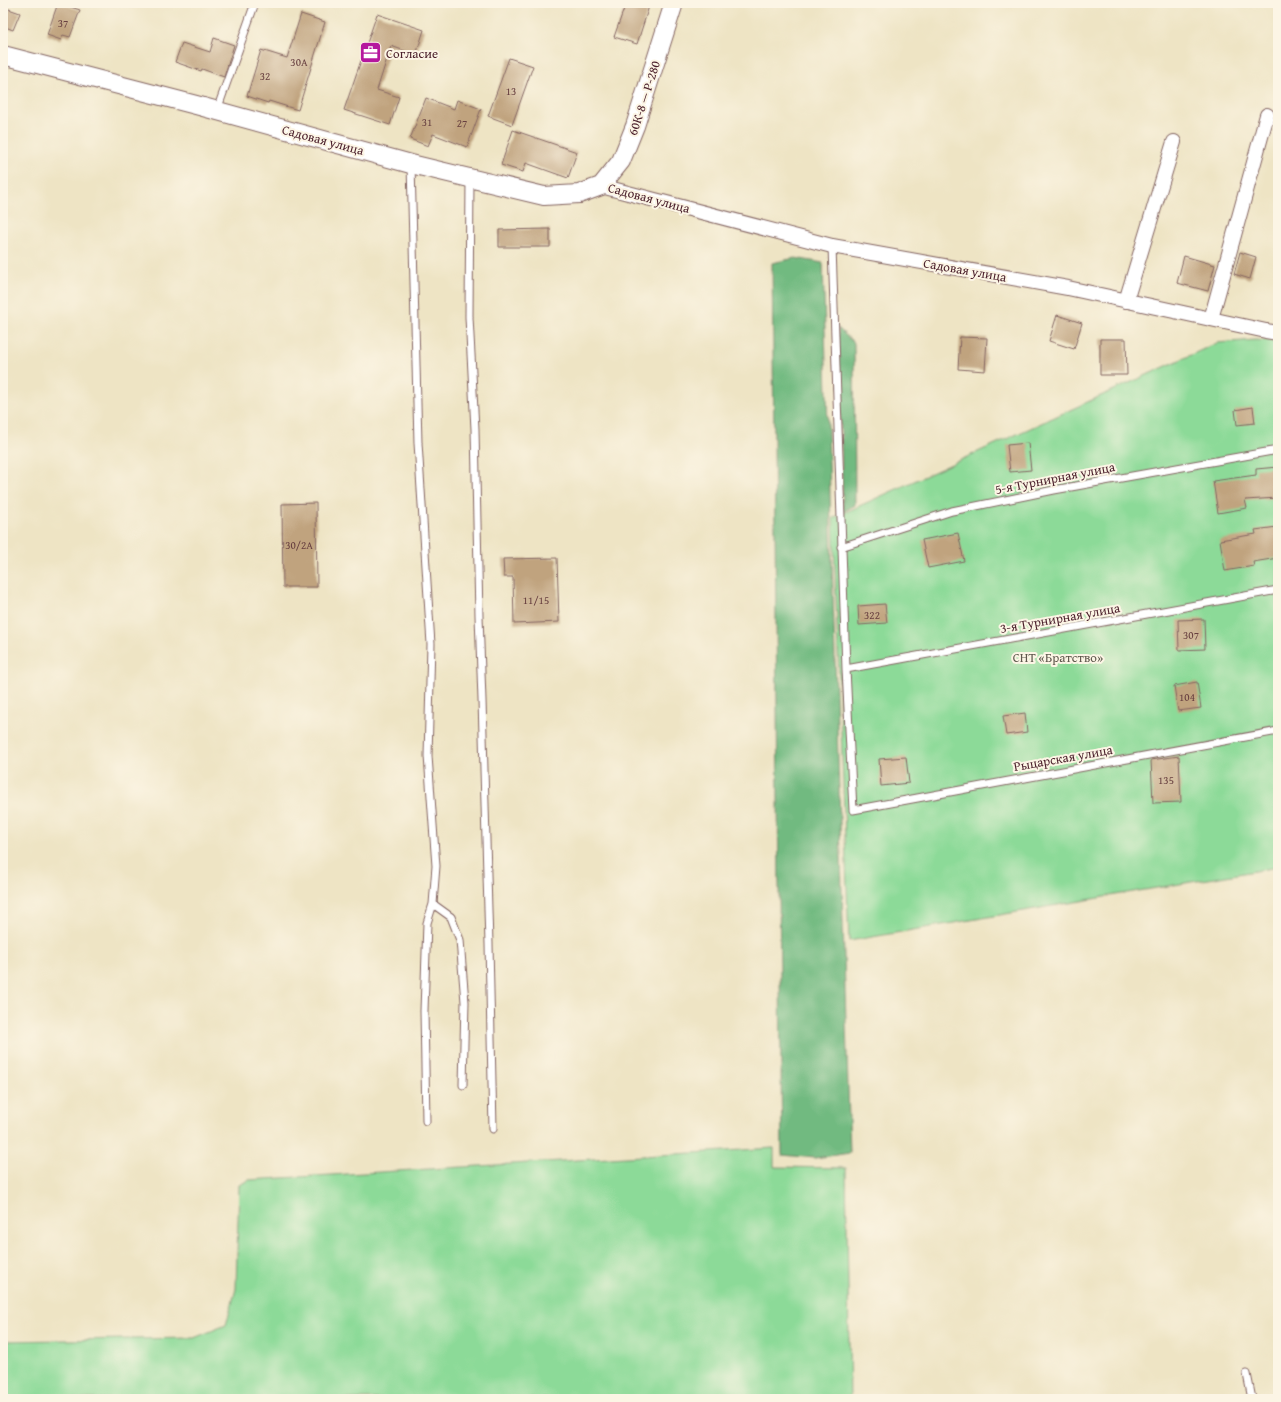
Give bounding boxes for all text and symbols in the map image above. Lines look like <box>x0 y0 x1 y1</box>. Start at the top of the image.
house number: 37 <box>58 15 68 31</box>
office icon: Согласие <box>358 40 384 66</box>
place label: Согласие <box>386 44 438 63</box>
house number: 30А <box>290 54 308 70</box>
street label: 60К-8 — Р-280 <box>623 58 665 138</box>
house number: 32 <box>260 68 270 84</box>
house number: 13 <box>506 83 516 99</box>
house number: 31 <box>422 114 432 130</box>
house number: 27 <box>457 115 467 131</box>
street label: Садовая улица <box>280 120 367 160</box>
street label: Садовая улица <box>606 178 693 218</box>
street label: Садовая улица <box>922 253 1009 287</box>
street label: 5-я Турнирная улица <box>993 457 1117 499</box>
house number: 30/2А <box>285 537 313 553</box>
house number: 11/15 <box>523 592 549 608</box>
street label: 3-я Турнирная улица <box>998 598 1122 638</box>
house number: 322 <box>864 607 880 623</box>
house number: 307 <box>1183 627 1199 643</box>
park label: СНТ «Братство» <box>1013 648 1103 667</box>
house number: 104 <box>1179 689 1195 705</box>
street label: Рыцарская улица <box>1012 740 1115 776</box>
house number: 135 <box>1158 772 1174 788</box>

